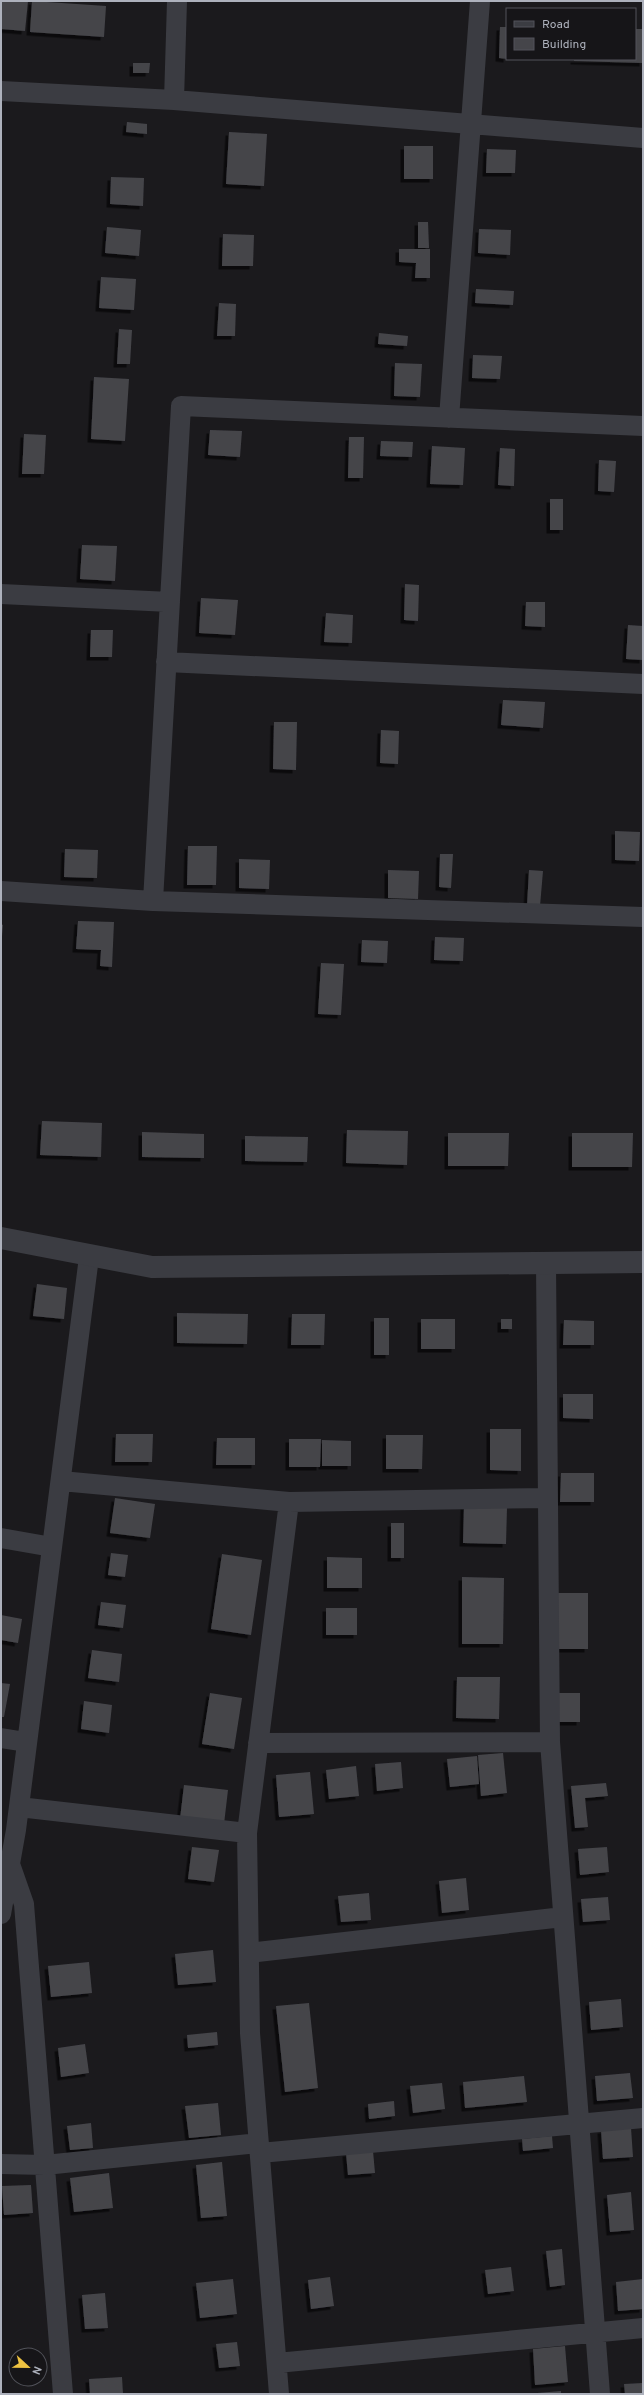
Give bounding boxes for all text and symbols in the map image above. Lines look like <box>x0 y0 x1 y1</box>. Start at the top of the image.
legend <box>506 8 636 60</box>
text: Road <box>542 17 570 33</box>
text: Building <box>542 37 586 53</box>
north arrow <box>8 2347 48 2387</box>
text: N <box>28 2364 44 2377</box>

